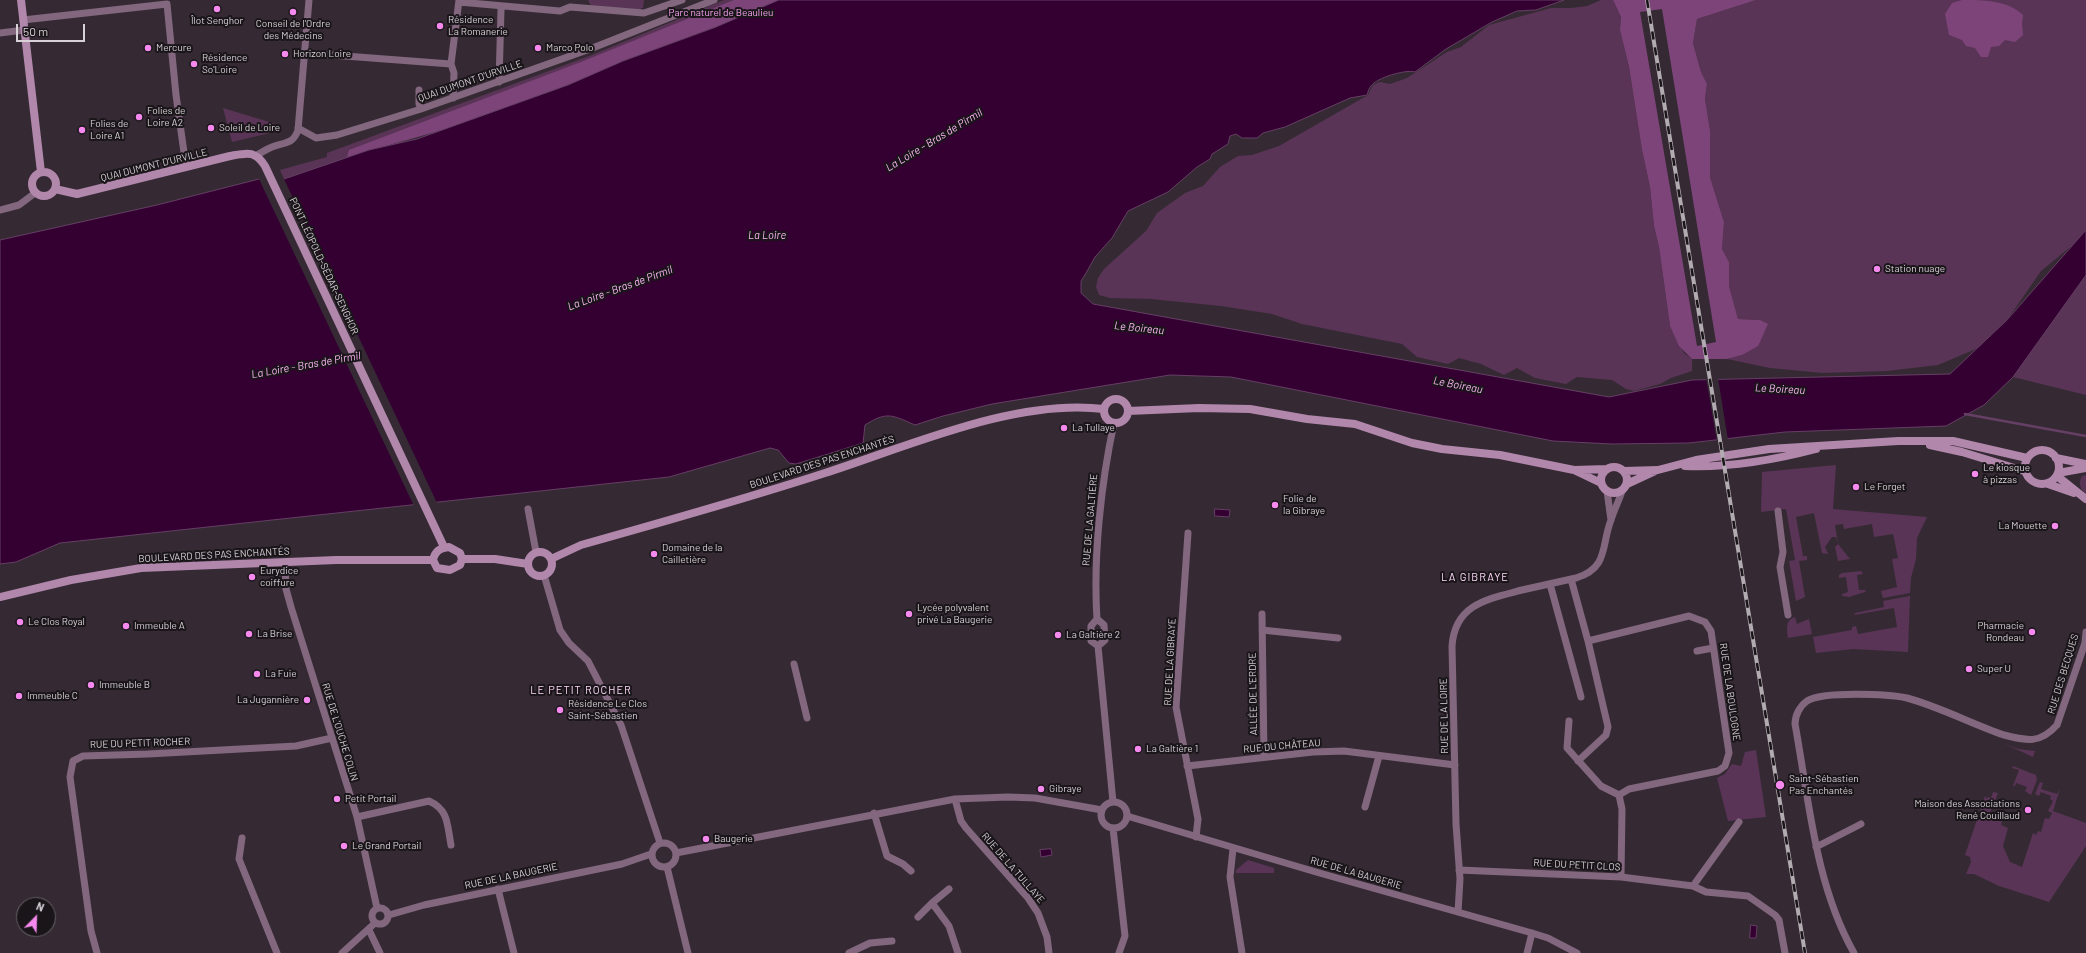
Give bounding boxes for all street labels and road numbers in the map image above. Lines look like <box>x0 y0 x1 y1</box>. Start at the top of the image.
street label: QUAI DUMONT D'URVILLE <box>416 58 524 104</box>
street label: QUAI DUMONT D'URVILLE <box>100 146 208 184</box>
street label: PONT LÉOPOLD-SÉDAR-SENGHOR <box>287 195 361 337</box>
street label: BOULEVARD DES PAS ENCHANTÉS <box>748 433 896 491</box>
street label: RUE DE LA GALTIÈRE <box>1080 473 1100 567</box>
street label: BOULEVARD DES PAS ENCHANTÉS <box>138 545 290 565</box>
street label: RUE DE LA GIBRAYE <box>1162 618 1178 706</box>
street label: RUE DES BECQUES <box>2045 632 2081 716</box>
street label: RUE DE LA BOULOGNE <box>1717 642 1743 742</box>
street label: ALLÉE DE L'ERDRE <box>1246 652 1260 736</box>
street label: RUE DE LA LOIRE <box>1437 678 1451 754</box>
street label: RUE DE L'OUCHE COLIN <box>319 681 361 783</box>
street label: RUE DU PETIT ROCHER <box>90 735 190 751</box>
street label: RUE DU CHÂTEAU <box>1243 737 1321 755</box>
street label: RUE DE LA TULLAYE <box>979 830 1047 906</box>
street label: RUE DE LA BAUGERIE <box>1309 854 1403 892</box>
street label: RUE DU PETIT CLOS <box>1533 857 1621 873</box>
street label: RUE DE LA BAUGERIE <box>464 860 558 892</box>

